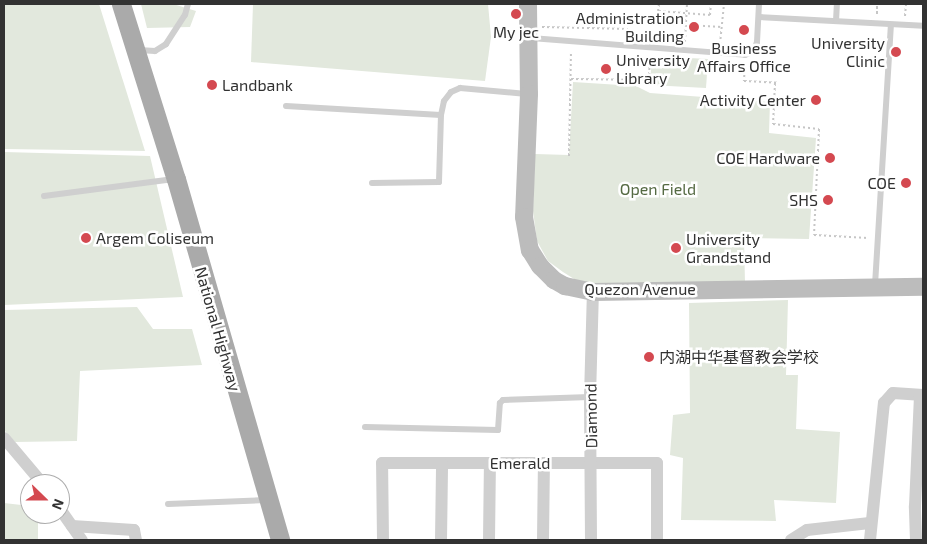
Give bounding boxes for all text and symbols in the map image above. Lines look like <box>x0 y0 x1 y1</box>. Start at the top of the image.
marker: My jec <box>510 8 522 20</box>
place label: Administration Building <box>576 8 684 46</box>
marker: Administration Building <box>688 21 700 33</box>
place label: My jec <box>493 22 539 42</box>
marker: Business Affairs Office <box>738 24 750 36</box>
place label: University Clinic <box>811 33 885 71</box>
place label: Business Affairs Office <box>697 38 791 76</box>
marker: University Clinic <box>889 45 903 59</box>
place label: University Library <box>616 50 690 88</box>
marker: University Library <box>600 63 612 75</box>
place label: Landbank <box>222 75 293 95</box>
marker: Landbank <box>206 79 218 91</box>
place label: Activity Center <box>699 90 806 110</box>
marker: Activity Center <box>810 94 822 106</box>
place label: COE Hardware <box>716 148 820 168</box>
marker: COE Hardware <box>824 152 836 164</box>
place label: COE <box>867 173 896 193</box>
marker: COE <box>900 177 912 189</box>
park label: Open Field <box>620 179 696 199</box>
place label: SHS <box>789 190 818 210</box>
marker: SHS <box>822 194 834 206</box>
place label: Argem Coliseum <box>96 228 214 248</box>
place label: University Grandstand <box>686 229 771 267</box>
marker: Argem Coliseum <box>80 232 92 244</box>
marker: University Grandstand <box>670 242 682 254</box>
street label: National Highway <box>191 264 245 394</box>
street label: Quezon Avenue <box>584 279 696 299</box>
place label: 内湖中华基督教会学校 <box>659 347 819 367</box>
marker: 内湖中华基督教会学校 <box>643 351 655 363</box>
street label: Diamond <box>581 383 601 449</box>
street label: Emerald <box>490 453 550 473</box>
north arrow <box>20 474 70 524</box>
text: N <box>49 497 68 512</box>

